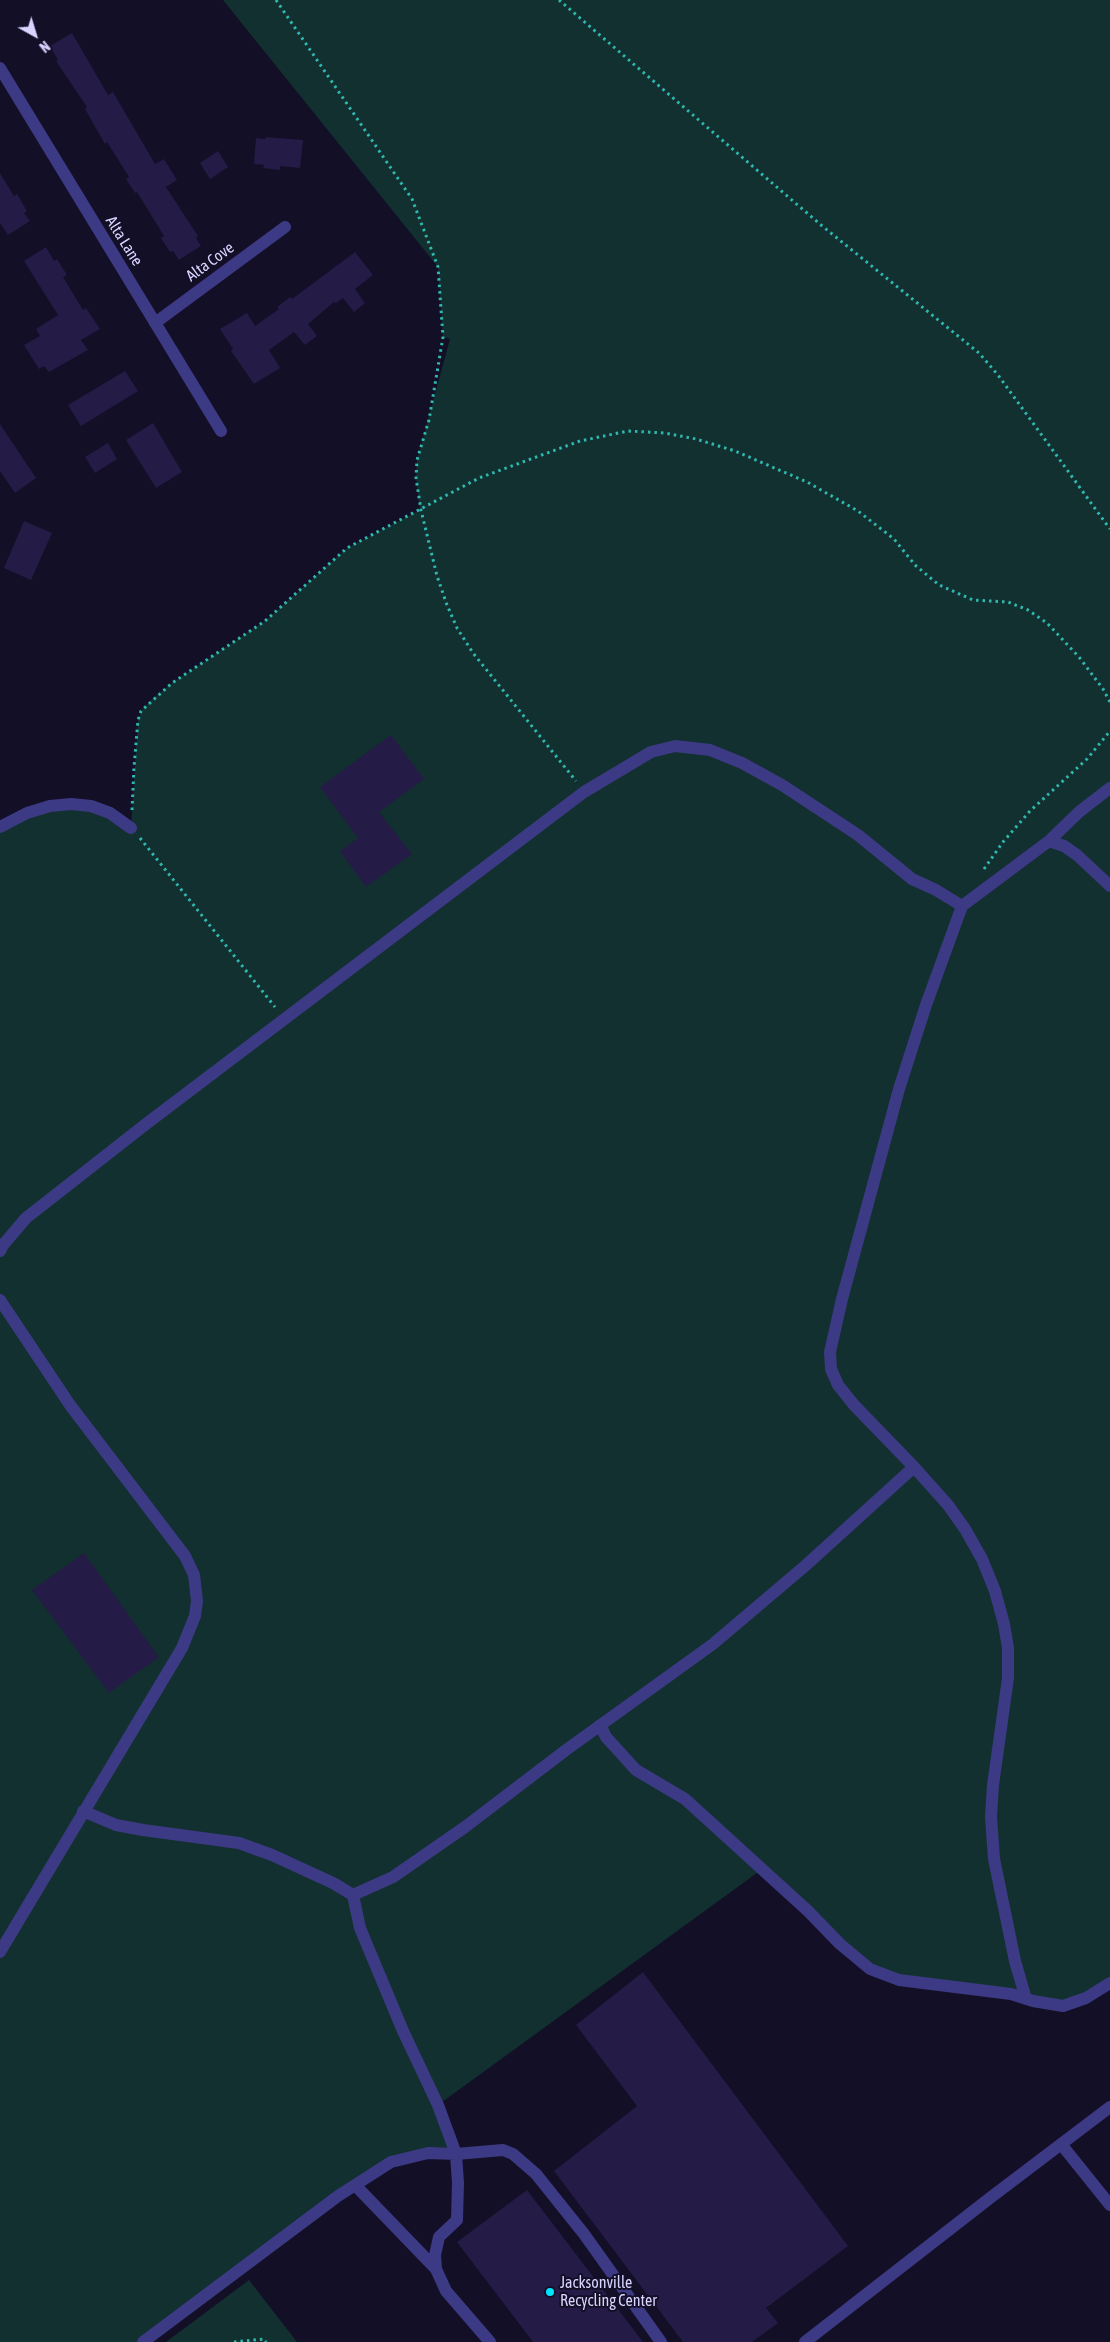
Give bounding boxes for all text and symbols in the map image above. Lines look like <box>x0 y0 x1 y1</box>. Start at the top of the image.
north arrow <box>10 10 60 60</box>
text: N <box>36 38 53 55</box>
street label: Alta Lane <box>101 213 147 269</box>
street label: Alta Cove <box>182 238 238 286</box>
place label: Jacksonville Recycling Center <box>560 2273 657 2311</box>
marker: Jacksonville Recycling Center <box>544 2286 556 2298</box>

